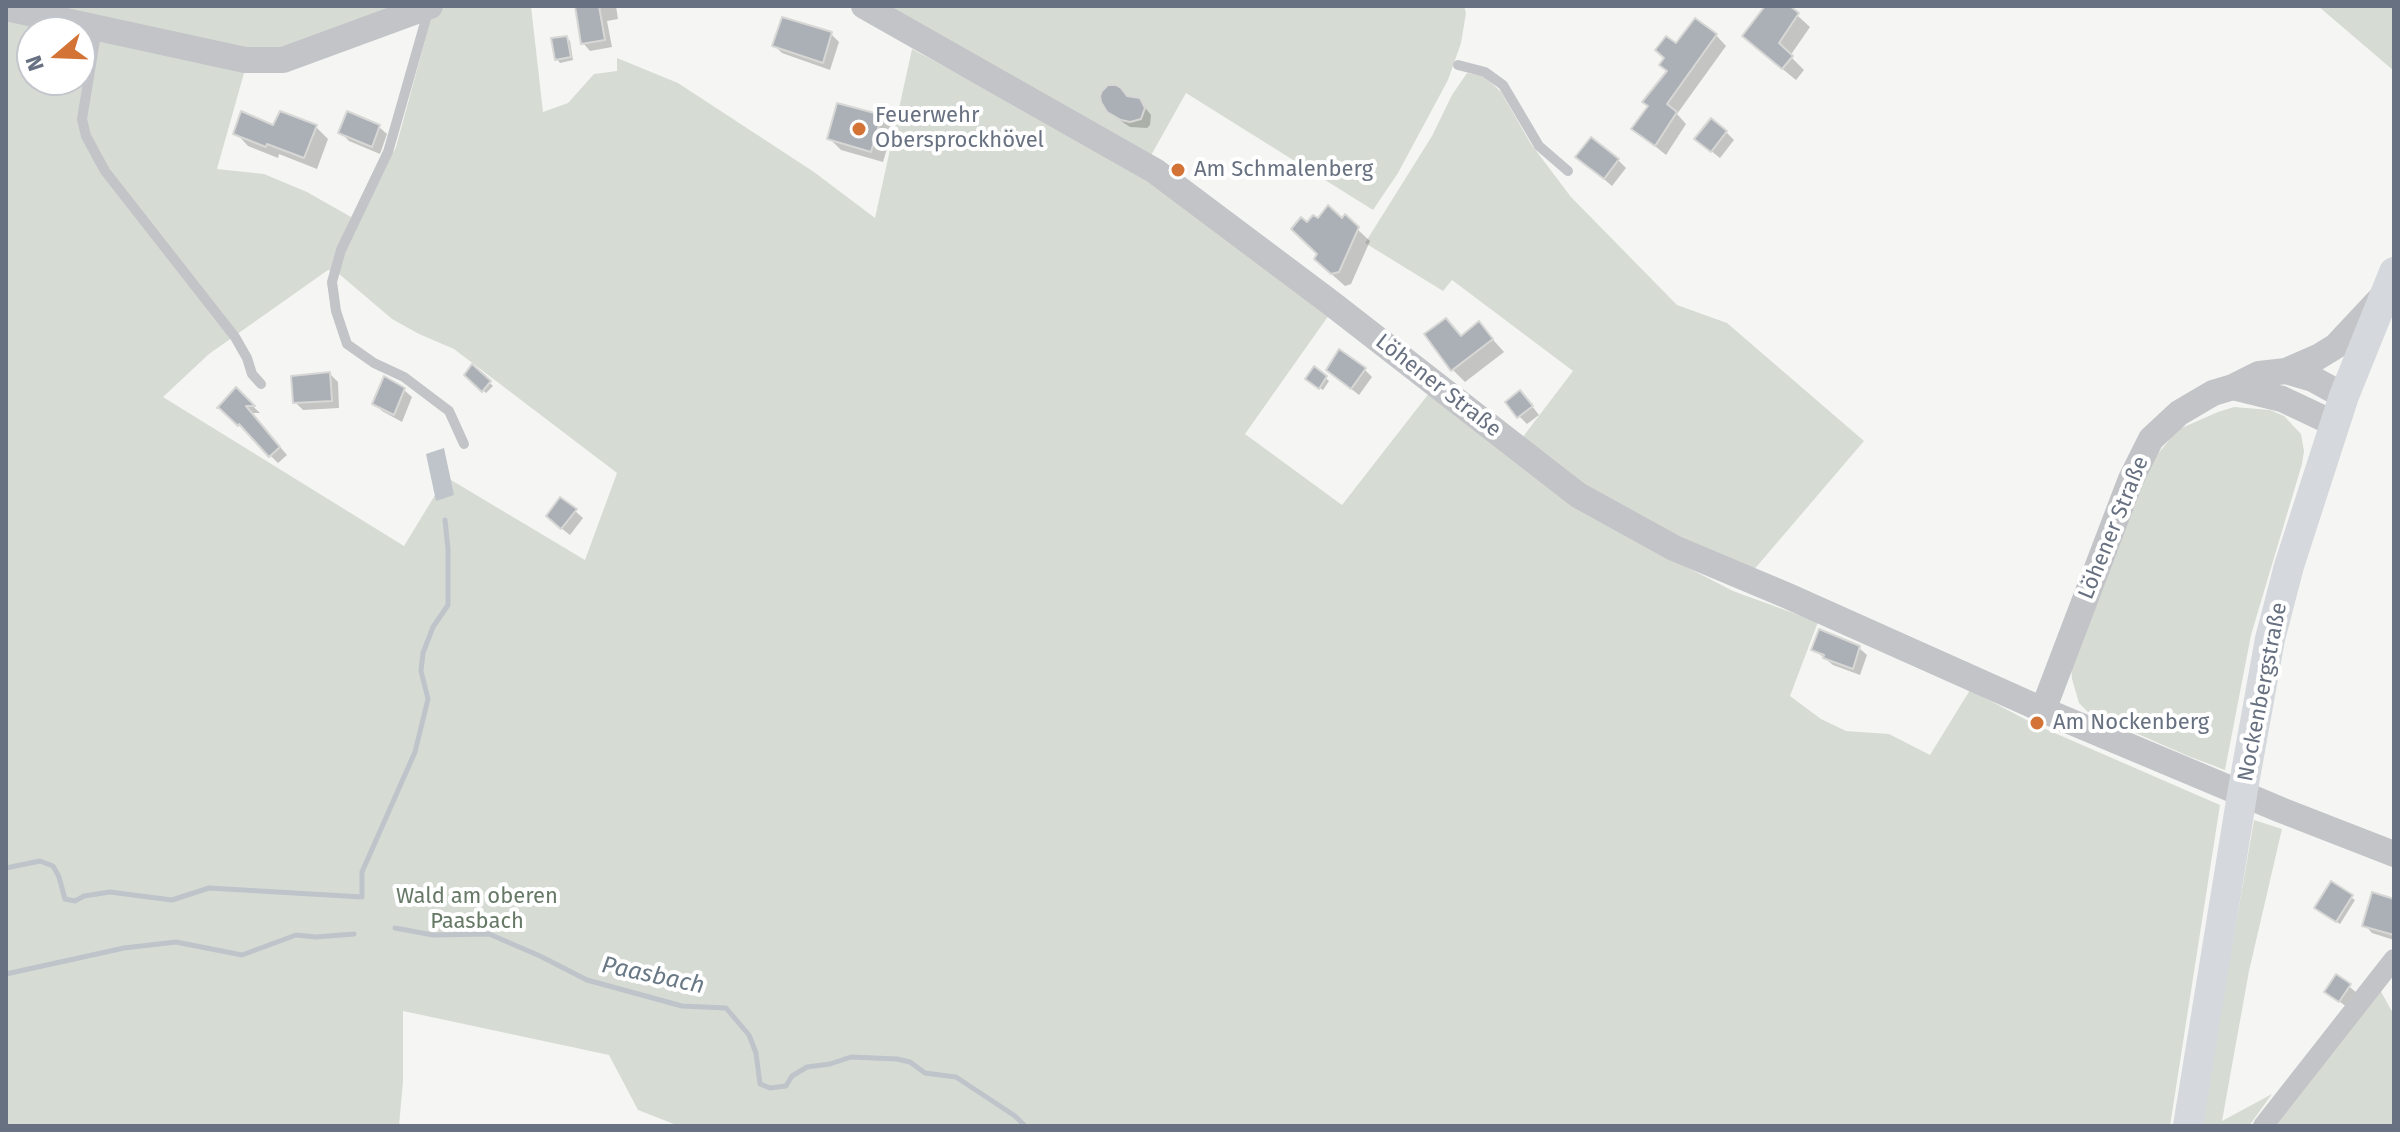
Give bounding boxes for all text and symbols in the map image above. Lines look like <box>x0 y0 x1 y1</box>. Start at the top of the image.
north arrow <box>16 16 96 96</box>
text: N <box>20 52 50 75</box>
place label: Feuerwehr Obersprockhövel <box>875 103 1044 154</box>
marker: Feuerwehr Obersprockhövel <box>850 120 868 138</box>
place label: Am Schmalenberg <box>1194 157 1373 183</box>
marker: Am Schmalenberg <box>1169 161 1187 179</box>
street label: Löhener Straße <box>1370 329 1506 443</box>
street label: Löhener Straße <box>2073 453 2155 603</box>
street label: Nockenbergstraße <box>2233 600 2293 784</box>
place label: Am Nockenberg <box>2053 710 2209 736</box>
marker: Am Nockenberg <box>2028 714 2046 732</box>
park label: Wald am oberen Paasbach <box>396 884 558 936</box>
water label: Paasbach <box>599 951 707 1001</box>

